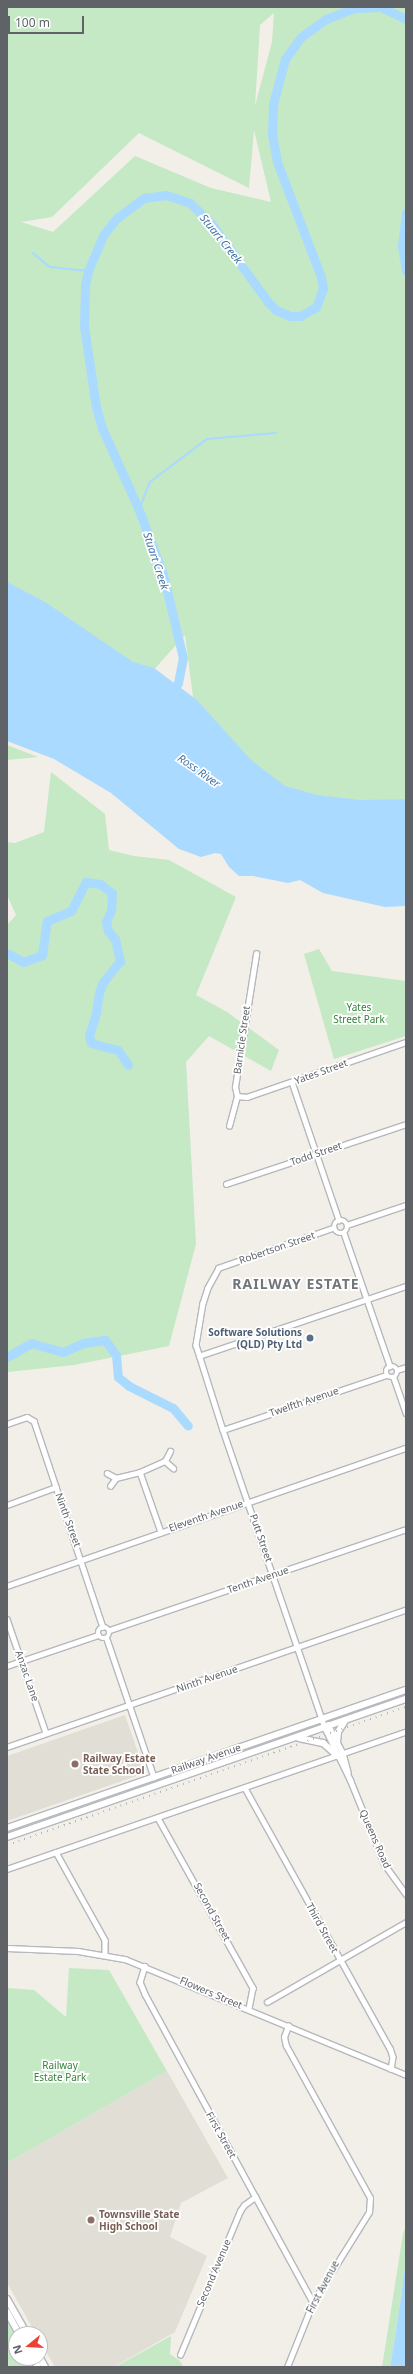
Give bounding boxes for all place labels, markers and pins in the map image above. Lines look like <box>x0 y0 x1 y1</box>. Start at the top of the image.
place label: Software Solutions (QLD) Pty Ltd <box>208 1326 302 1350</box>
marker: Software Solutions (QLD) Pty Ltd <box>305 1333 315 1343</box>
place label: Railway Estate State School <box>83 1752 156 1776</box>
marker: Railway Estate State School <box>70 1759 80 1769</box>
place label: Townsville State High School <box>99 2208 180 2232</box>
marker: Townsville State High School <box>86 2215 96 2225</box>

